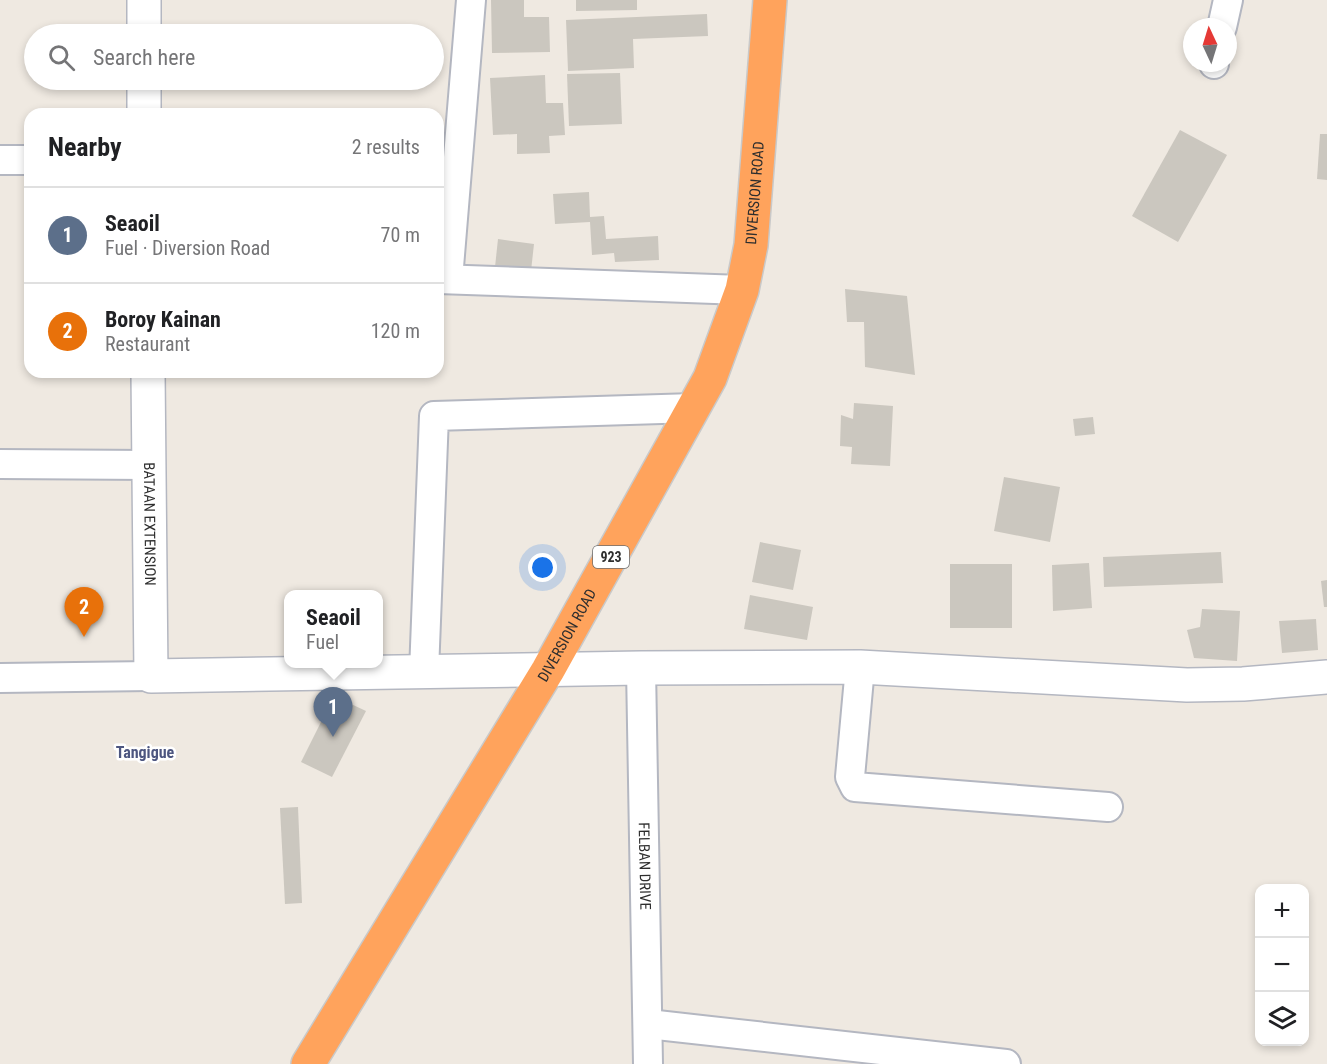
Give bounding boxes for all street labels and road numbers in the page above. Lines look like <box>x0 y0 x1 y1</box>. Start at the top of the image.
street label: DIVERSION ROAD <box>742 141 768 245</box>
street label: BATAAN EXTENSION <box>140 462 159 586</box>
road number: 923 <box>593 546 629 568</box>
street label: DIVERSION ROAD <box>534 586 600 685</box>
street label: FELBAN DRIVE <box>635 822 654 910</box>

